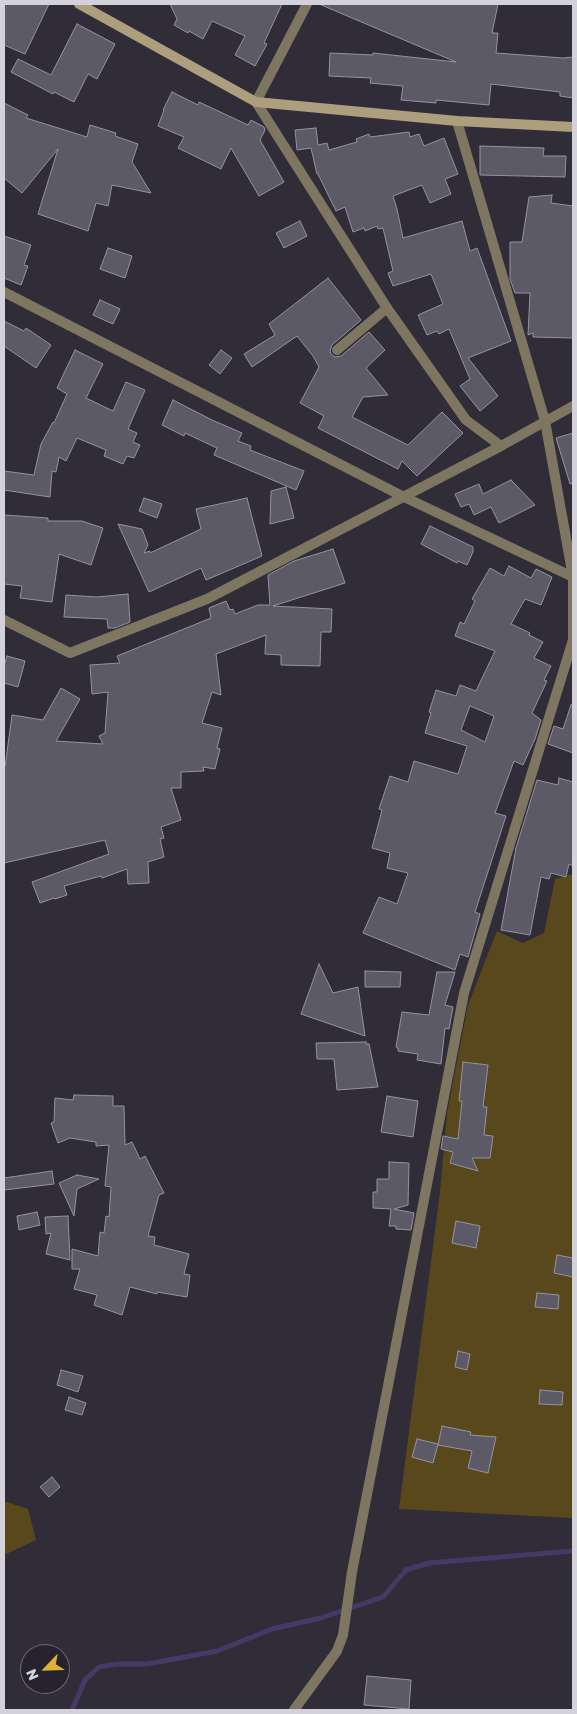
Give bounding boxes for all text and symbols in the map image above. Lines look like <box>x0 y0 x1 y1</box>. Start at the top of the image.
north arrow <box>20 1644 70 1694</box>
text: N <box>22 1667 42 1683</box>

